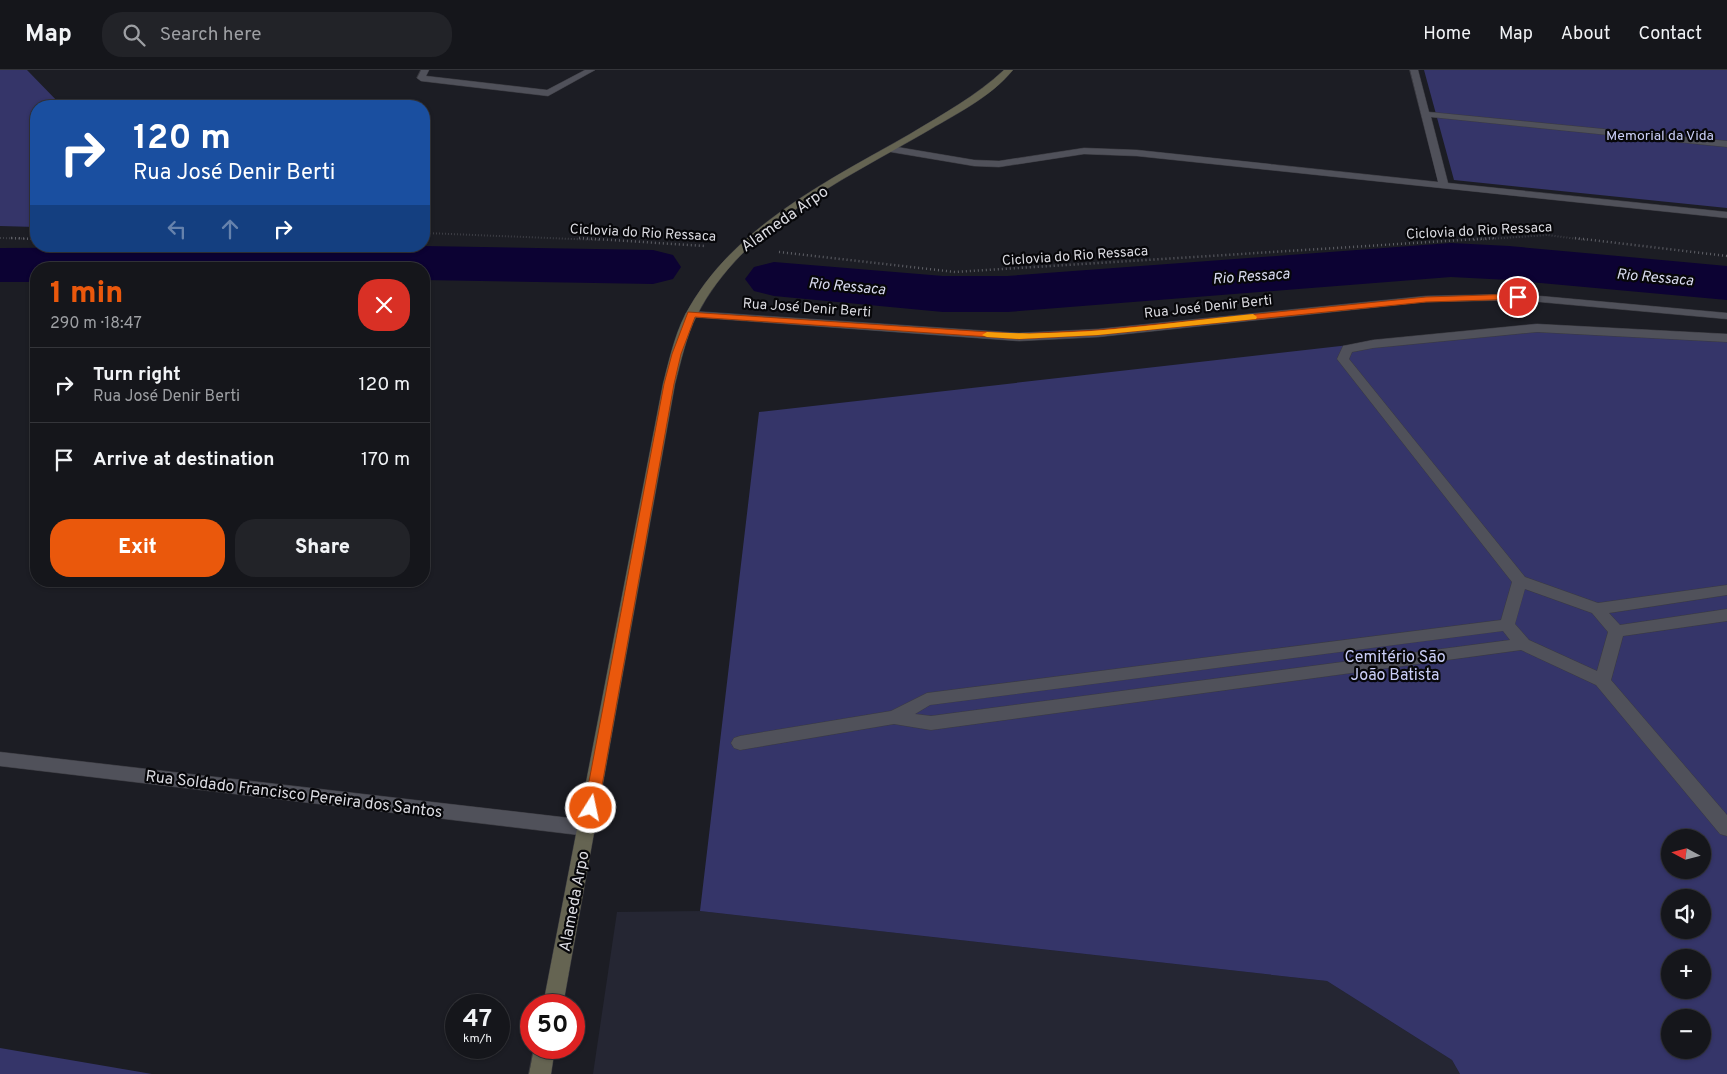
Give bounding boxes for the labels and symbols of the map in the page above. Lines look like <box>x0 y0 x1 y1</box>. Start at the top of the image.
park label: Memorial da Vida <box>1606 128 1714 145</box>
street label: Alameda Arpo <box>738 182 833 257</box>
street label: Ciclovia do Rio Ressaca <box>1405 219 1553 244</box>
street label: Ciclovia do Rio Ressaca <box>569 221 717 246</box>
street label: Ciclovia do Rio Ressaca <box>1001 243 1149 270</box>
water label: Rio Ressaca <box>1212 265 1291 290</box>
water label: Rio Ressaca <box>1616 266 1694 291</box>
water label: Rio Ressaca <box>808 275 886 300</box>
pin <box>1497 276 1539 318</box>
street label: Rua José Denir Berti <box>1143 292 1273 323</box>
street label: Rua José Denir Berti <box>742 296 872 321</box>
park label: Cemitério São João Batista <box>1344 648 1446 686</box>
street label: Rua Soldado Francisco Pereira dos Santos <box>144 767 443 823</box>
position arrow <box>564 781 616 833</box>
north arrow <box>1661 829 1711 879</box>
street label: Alameda Arpo <box>555 849 595 953</box>
speed limit sign: 50 <box>520 994 585 1059</box>

